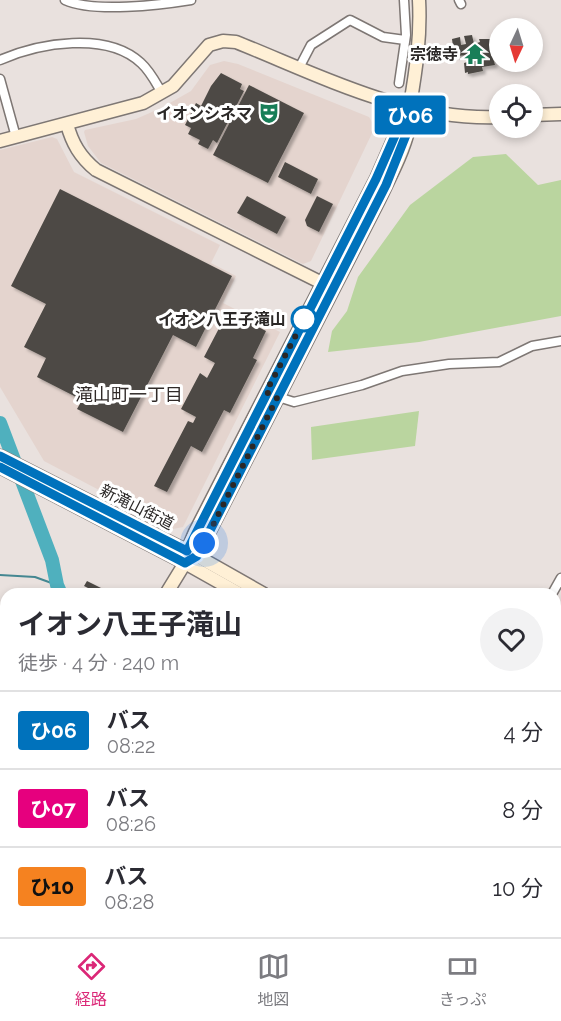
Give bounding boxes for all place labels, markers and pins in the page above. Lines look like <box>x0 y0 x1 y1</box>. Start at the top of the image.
temple icon: 宗徳寺 <box>463 42 487 66</box>
place label: 宗徳寺 <box>410 45 458 64</box>
theatre icon: イオンシネマ <box>257 101 281 125</box>
place label: イオンシネマ <box>156 104 252 123</box>
marker: イオン八王子滝山 <box>291 306 317 332</box>
place label: イオン八王子滝山 <box>158 310 286 329</box>

